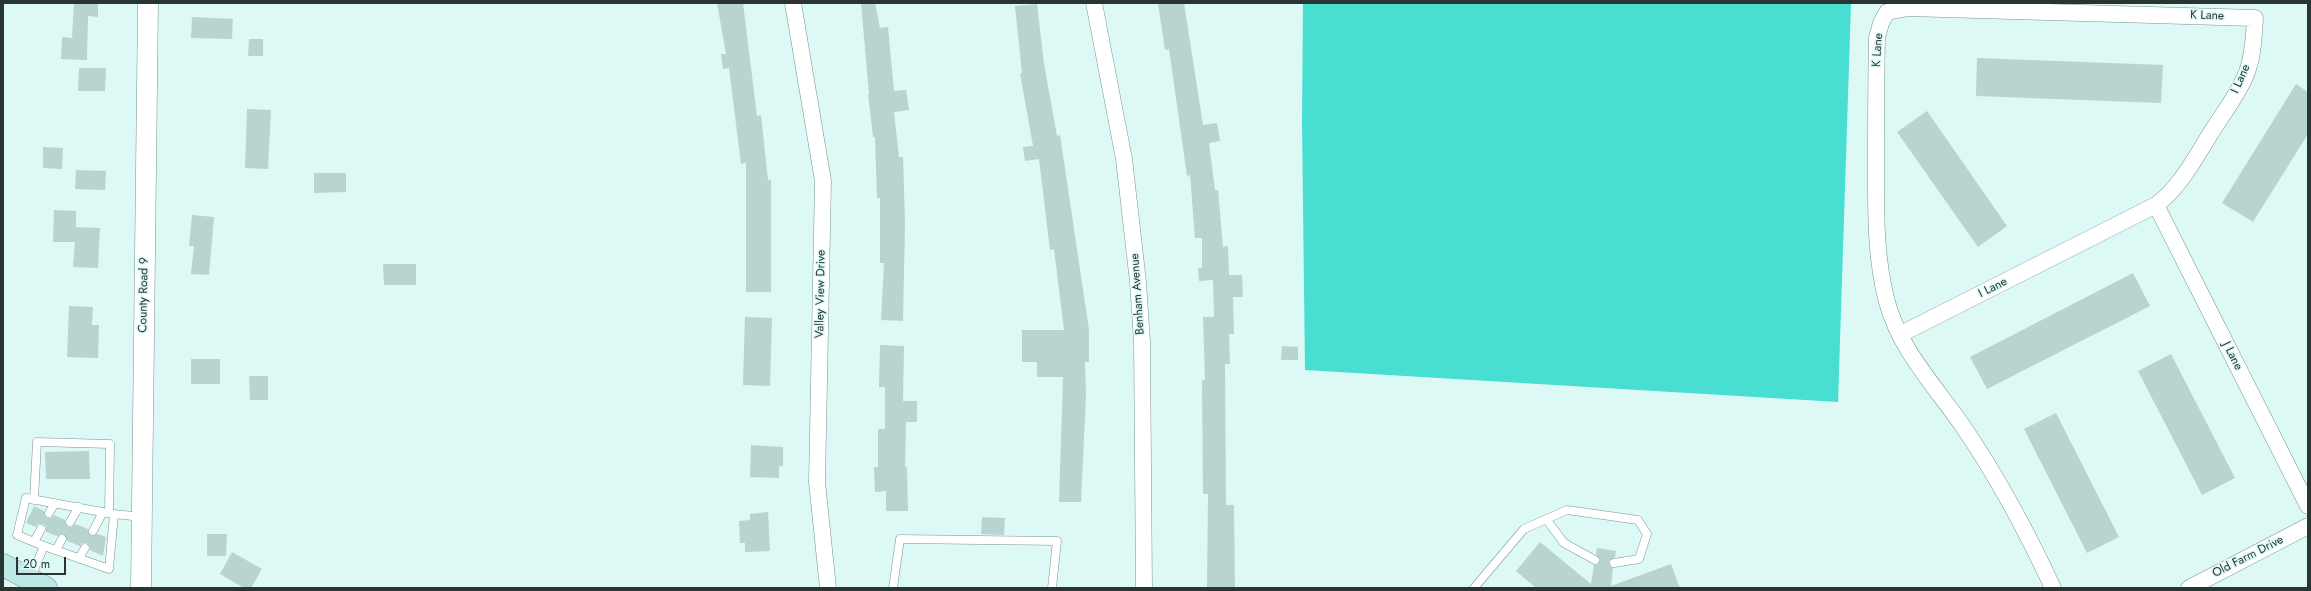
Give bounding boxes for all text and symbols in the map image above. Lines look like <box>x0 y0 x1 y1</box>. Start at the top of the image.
street label: K Lane <box>2190 8 2224 24</box>
street label: K Lane <box>1870 33 1886 67</box>
street label: I Lane <box>2228 62 2254 96</box>
street label: Valley View Drive <box>813 250 829 338</box>
street label: Benham Avenue <box>1128 253 1148 335</box>
street label: County Road 9 <box>136 257 152 333</box>
street label: I Lane <box>1976 275 2010 301</box>
street label: J Lane <box>2219 339 2245 373</box>
street label: Old Farm Drive <box>2210 533 2286 581</box>
scale bar <box>18 549 68 575</box>
text: 20 m <box>23 555 50 573</box>

